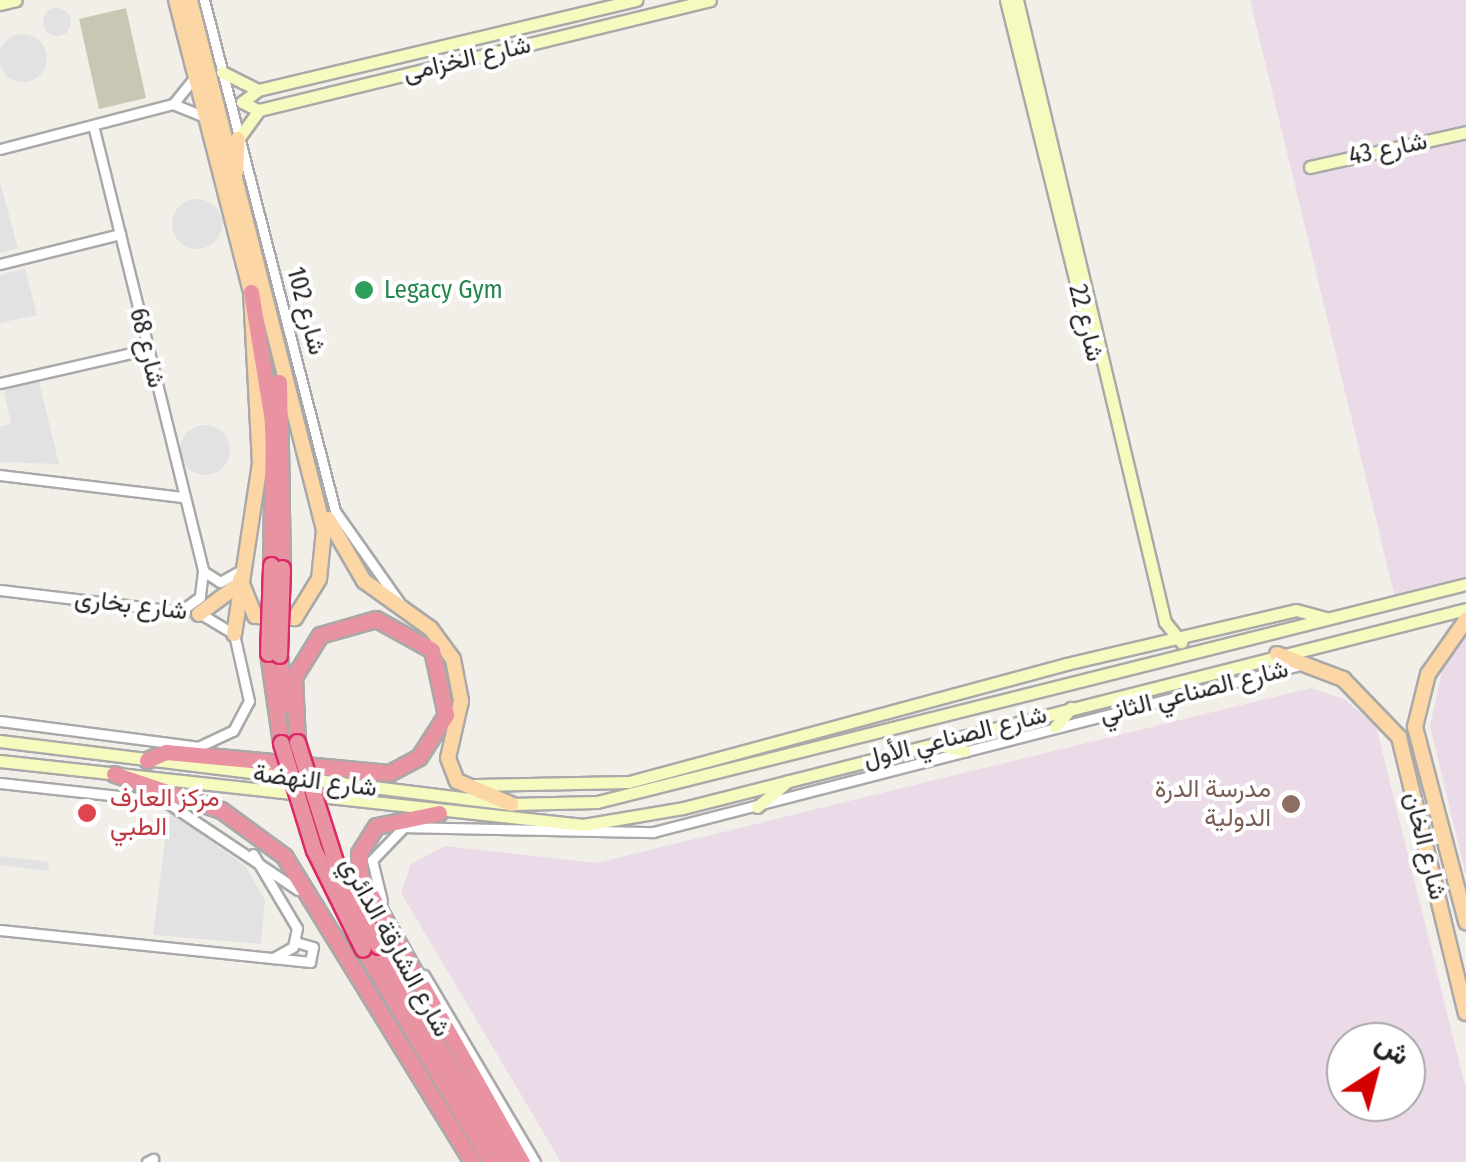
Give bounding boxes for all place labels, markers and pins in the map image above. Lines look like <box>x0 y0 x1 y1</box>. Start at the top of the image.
place label: Legacy Gym <box>384 275 503 305</box>
marker: Legacy Gym <box>353 279 375 301</box>
place label: مدرسة الدرة الدولية <box>1155 775 1271 834</box>
place label: مركز العارف الطبي <box>110 784 220 843</box>
marker: مدرسة الدرة الدولية <box>1280 793 1302 815</box>
marker: مركز العارف الطبي <box>74 800 100 826</box>

